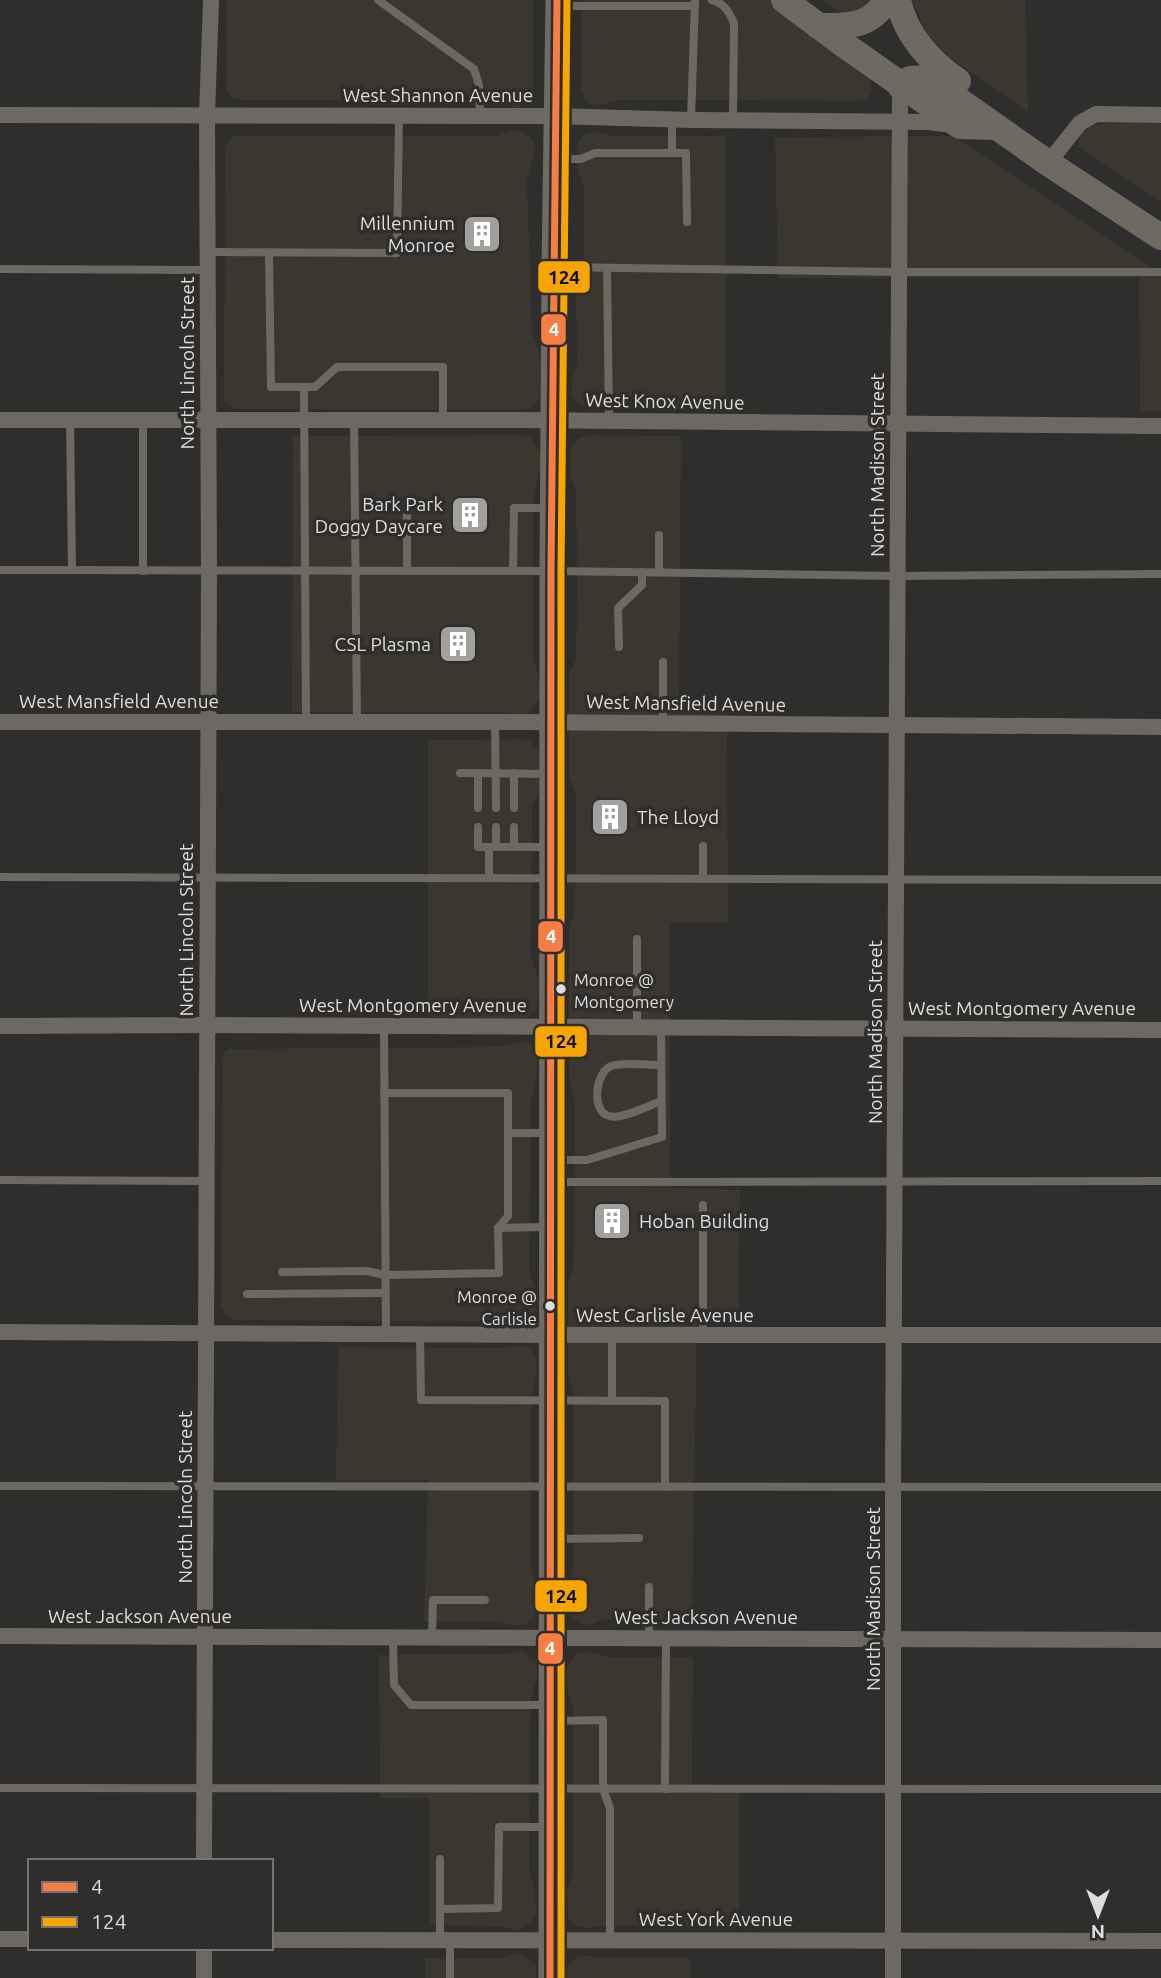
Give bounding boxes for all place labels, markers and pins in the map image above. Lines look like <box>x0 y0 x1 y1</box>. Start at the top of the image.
place label: Millennium Monroe <box>360 212 455 256</box>
building icon: Millennium Monroe <box>461 213 503 255</box>
place label: Bark Park Doggy Daycare <box>315 493 443 537</box>
building icon: Bark Park Doggy Daycare <box>449 494 491 536</box>
building icon: CSL Plasma <box>437 623 479 665</box>
place label: CSL Plasma <box>335 633 431 655</box>
building icon: The Lloyd <box>589 796 631 838</box>
place label: The Lloyd <box>637 806 719 828</box>
place label: Monroe @ Montgomery <box>574 970 674 1011</box>
marker: Monroe @ Montgomery <box>554 982 568 996</box>
building icon: Hoban Building <box>591 1200 633 1242</box>
place label: Hoban Building <box>639 1210 769 1232</box>
place label: Monroe @ Carlisle <box>457 1287 537 1328</box>
marker: Monroe @ Carlisle <box>543 1299 557 1313</box>

